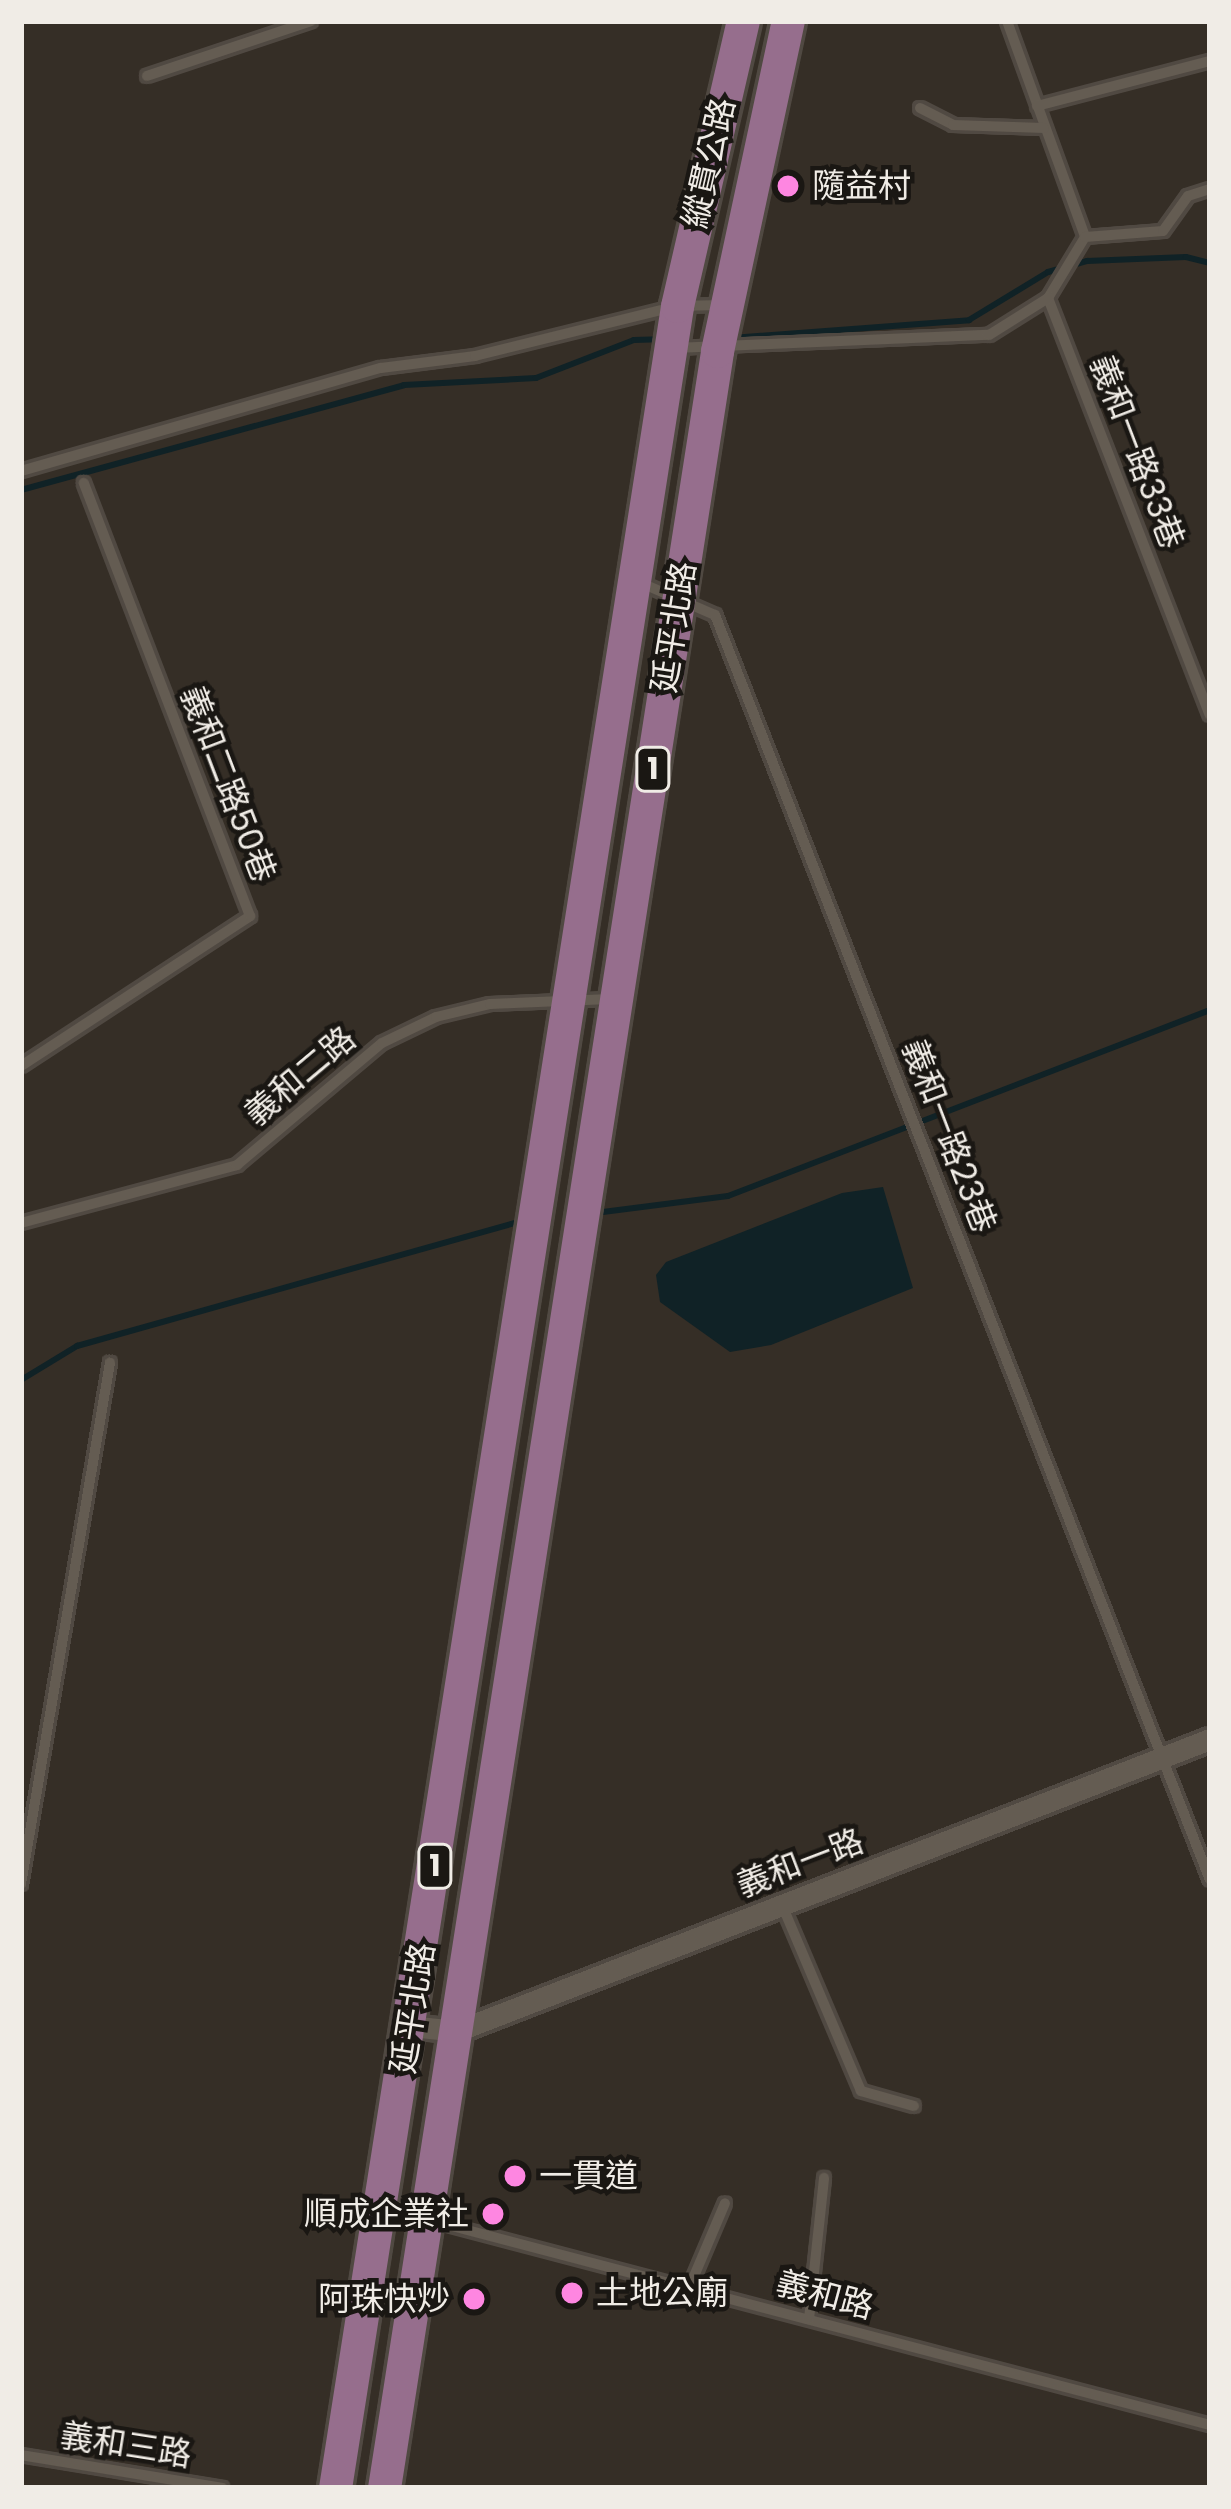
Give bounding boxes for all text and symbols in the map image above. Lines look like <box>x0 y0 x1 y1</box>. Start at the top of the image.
street label: 縱貫公路 <box>675 94 743 232</box>
place label: 隨益村 <box>812 166 911 206</box>
marker: 隨益村 <box>775 173 801 199</box>
street label: 義和一路33巷 <box>1082 350 1192 554</box>
street label: 延平北路 <box>644 559 704 695</box>
street label: 義和二路50巷 <box>173 681 283 887</box>
road number: 1 <box>635 745 671 793</box>
street label: 義和二路 <box>237 1018 363 1134</box>
street label: 義和一路23巷 <box>894 1034 1004 1238</box>
street label: 義和一路 <box>731 1821 869 1905</box>
road number: 1 <box>417 1842 453 1890</box>
street label: 延平北路 <box>383 1940 443 2076</box>
place label: 一貫道 <box>539 2156 638 2196</box>
marker: 一貫道 <box>502 2163 528 2189</box>
place label: 順成企業社 <box>304 2194 469 2234</box>
marker: 順成企業社 <box>480 2201 506 2227</box>
street label: 義和路 <box>772 2263 878 2327</box>
place label: 土地公廟 <box>596 2273 728 2313</box>
place label: 阿珠快炒 <box>318 2279 450 2319</box>
marker: 土地公廟 <box>559 2280 585 2306</box>
marker: 阿珠快炒 <box>461 2286 487 2312</box>
street label: 義和三路 <box>58 2415 194 2475</box>

